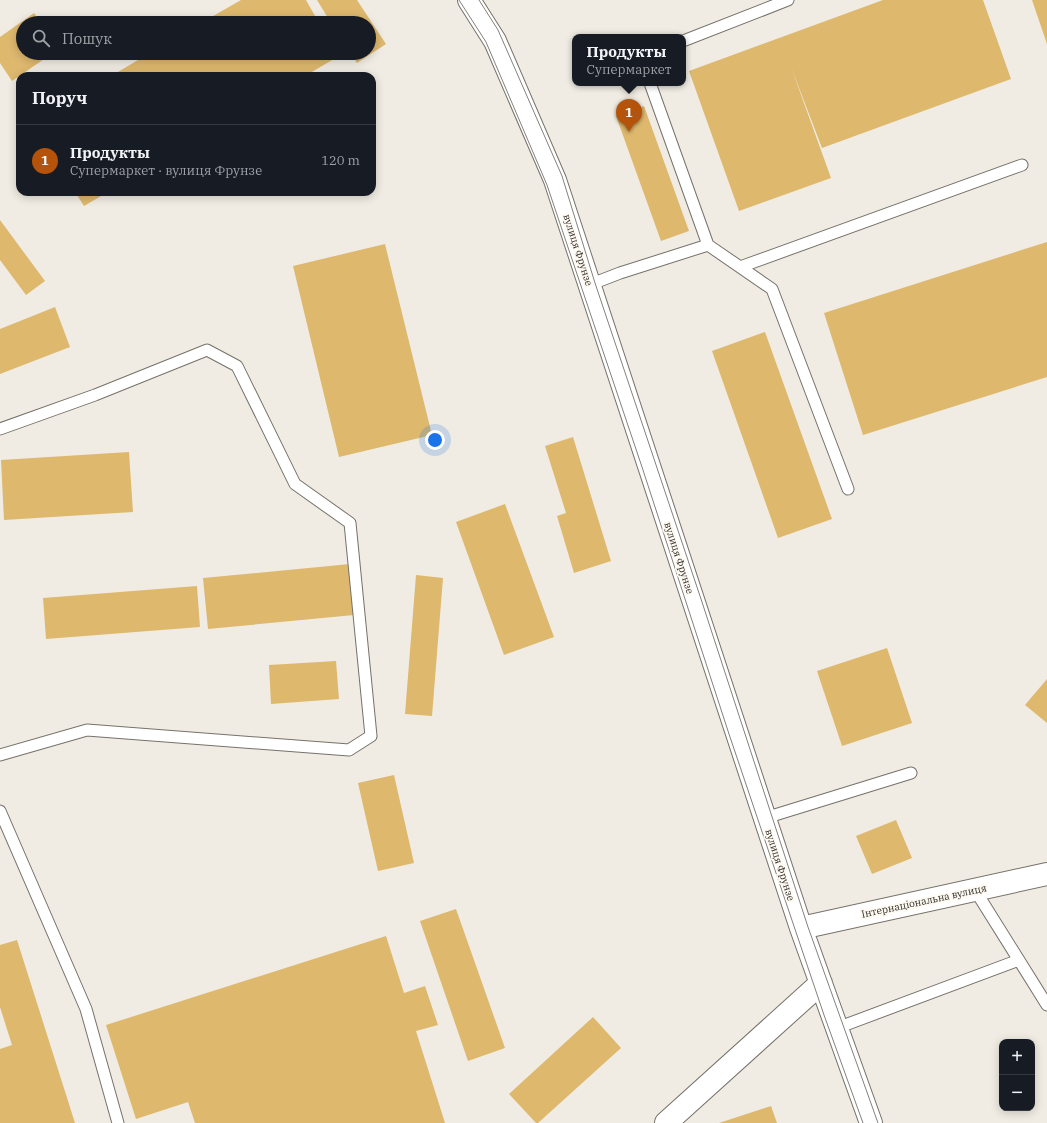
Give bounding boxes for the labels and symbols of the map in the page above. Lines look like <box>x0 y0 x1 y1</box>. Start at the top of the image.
pin: 1 <box>616 99 642 132</box>
street label: вулиця Фрунзе <box>560 213 596 287</box>
your location <box>425 430 445 450</box>
street label: вулиця Фрунзе <box>661 521 697 595</box>
street label: вулиця Фрунзе <box>762 828 798 902</box>
street label: Інтернаціональна вулиця <box>860 881 988 921</box>

